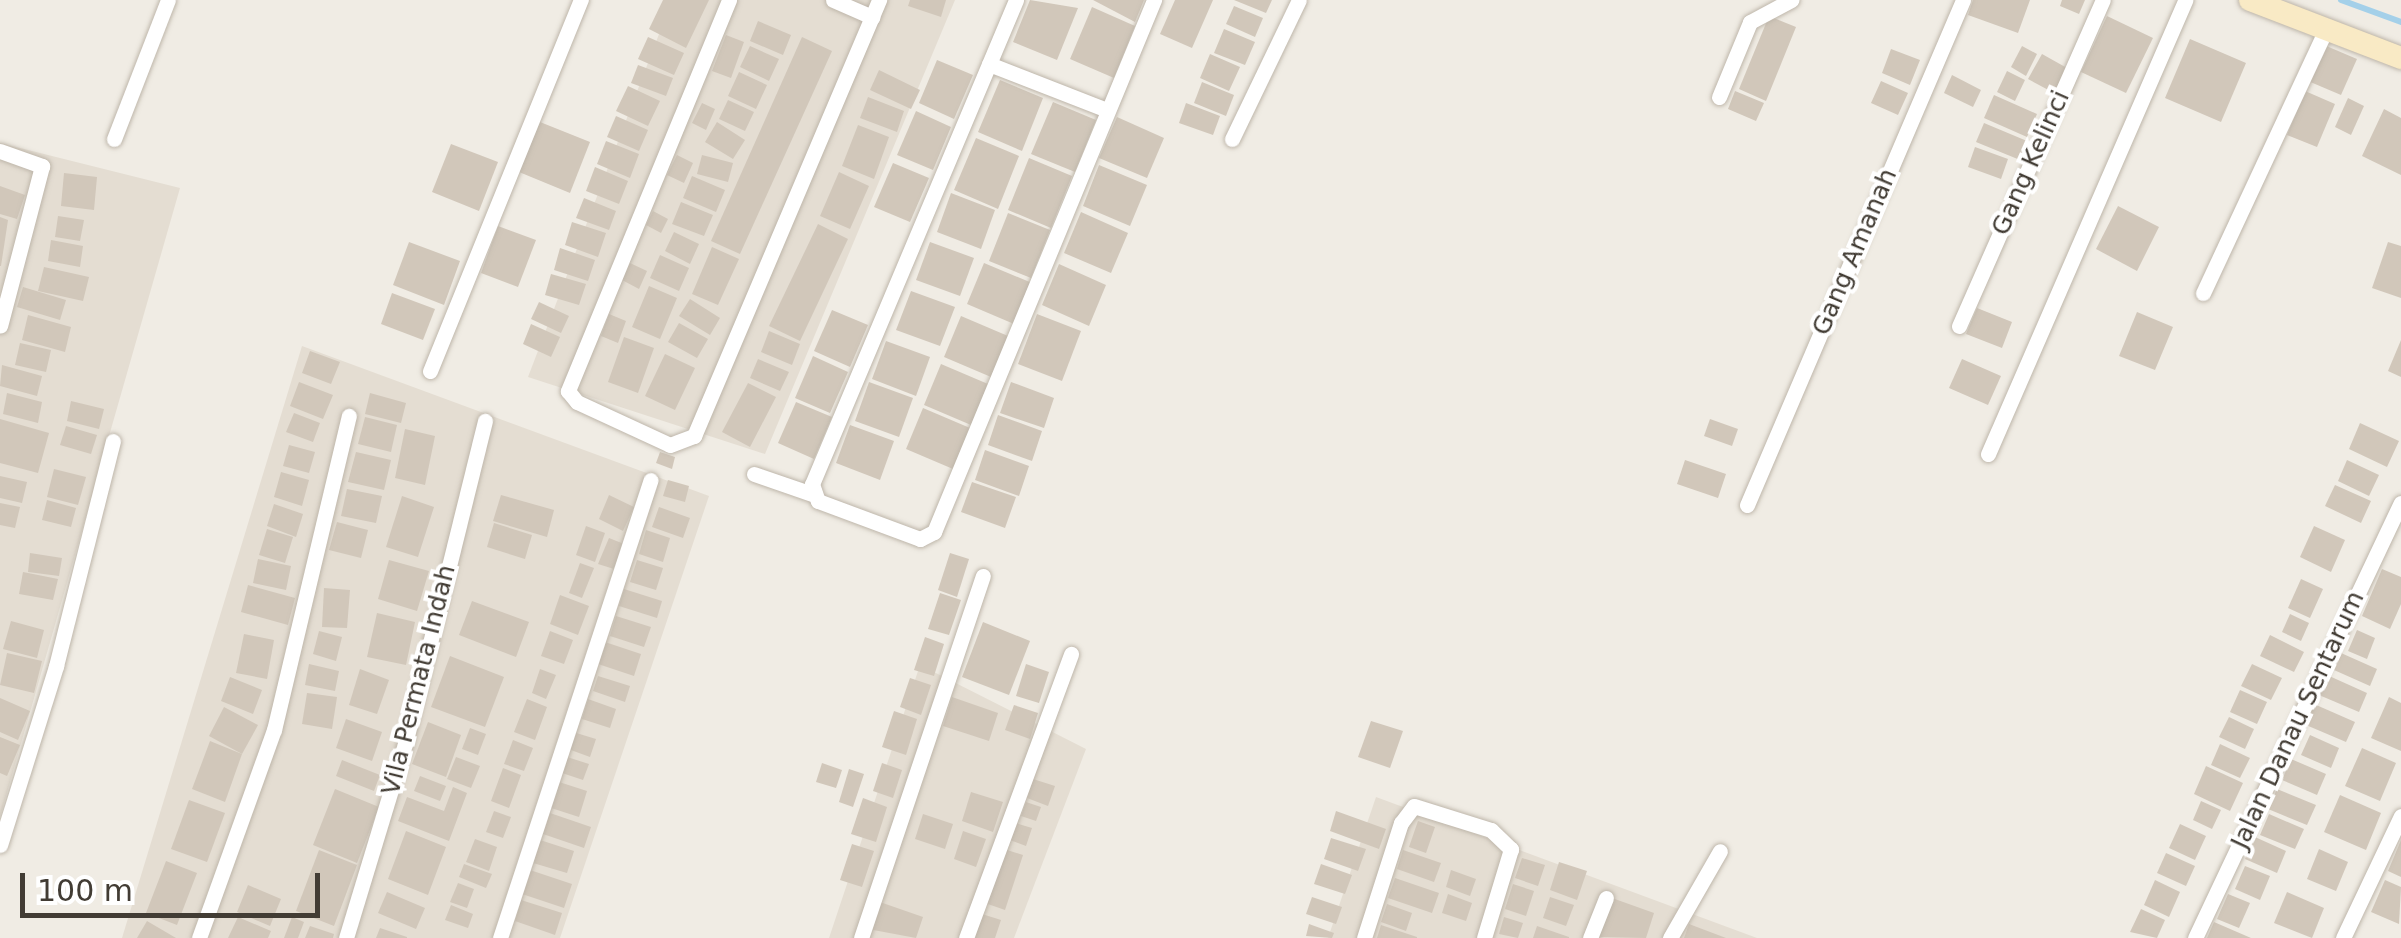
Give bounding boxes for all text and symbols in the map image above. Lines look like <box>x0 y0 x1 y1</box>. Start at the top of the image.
street label: Gang Kelinci <box>1986 86 2076 240</box>
street label: Gang Amanah <box>1806 164 1904 340</box>
street label: Vila Permata Indah <box>376 562 462 798</box>
street label: Jalan Danau Sentarum <box>2225 586 2371 854</box>
scale bar <box>25 853 325 915</box>
text: 100 m <box>37 873 133 908</box>

